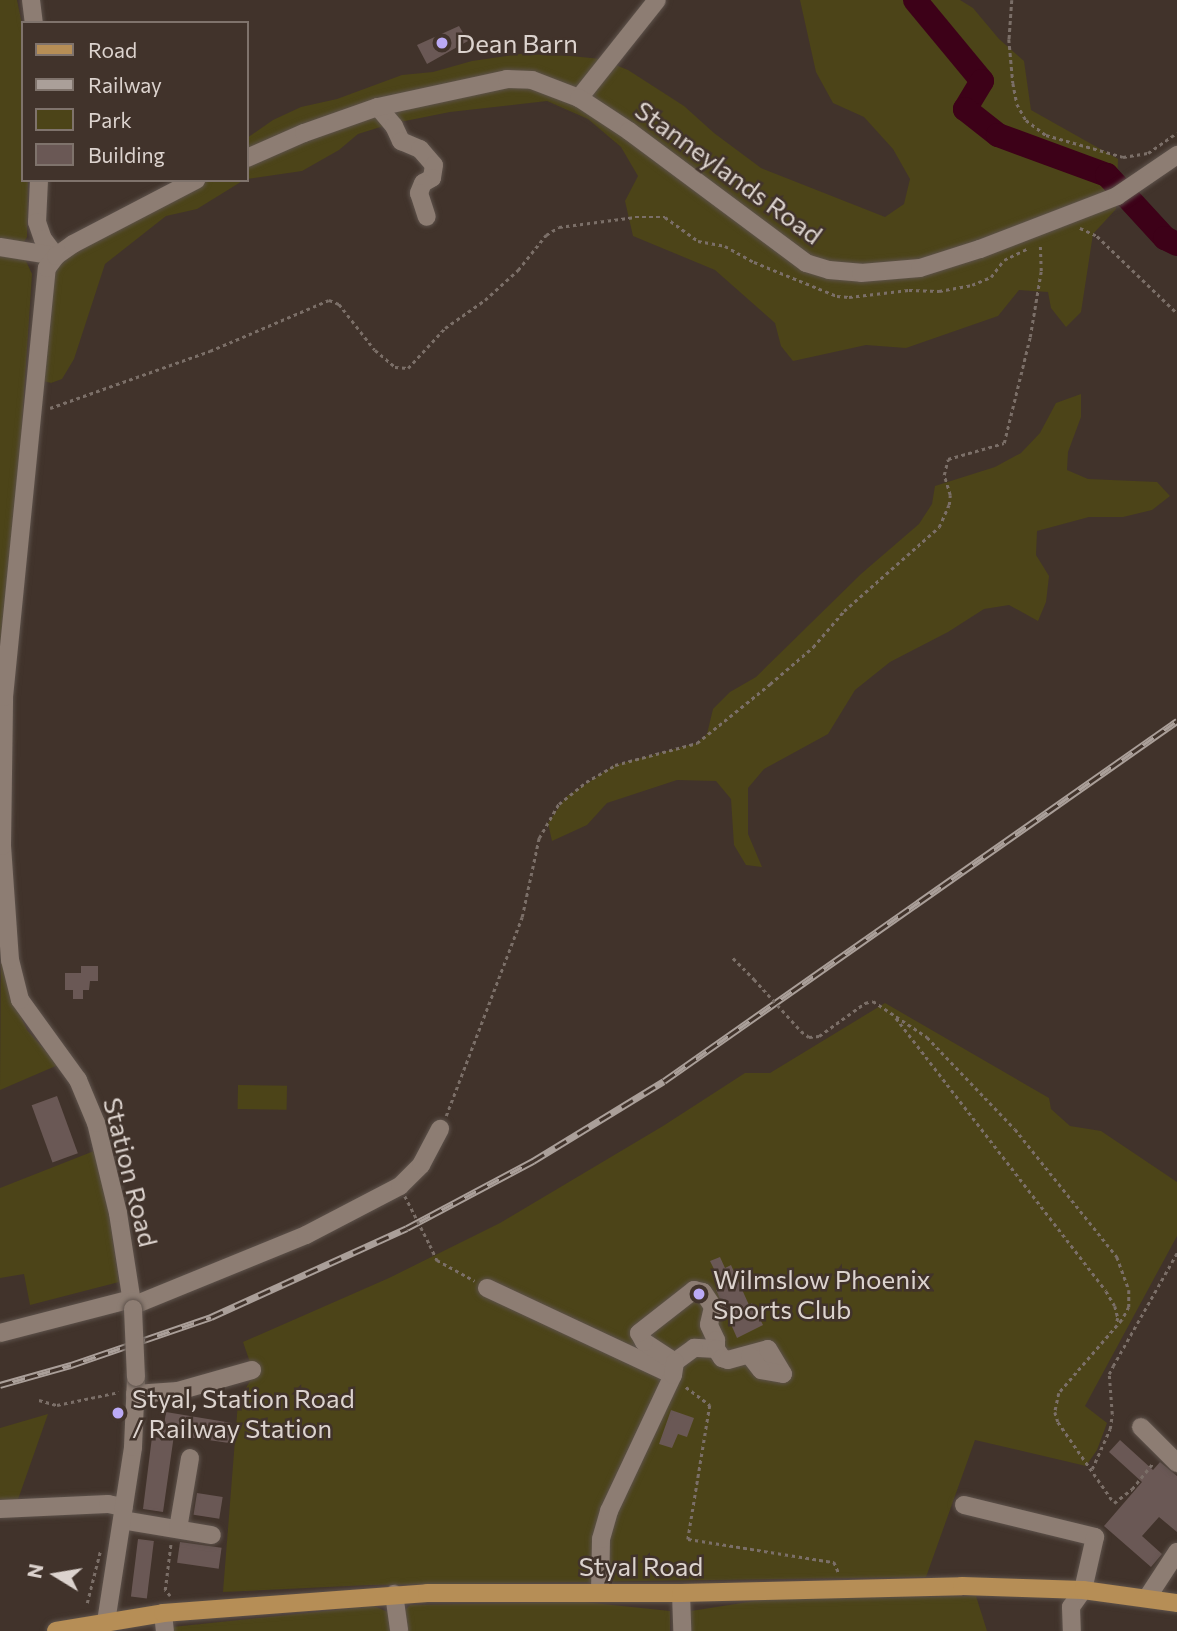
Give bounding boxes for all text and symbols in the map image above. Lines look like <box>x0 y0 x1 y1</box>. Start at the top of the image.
legend <box>21 21 248 182</box>
place label: Dean Barn <box>456 27 578 59</box>
marker: Dean Barn <box>434 35 450 51</box>
text: Road <box>88 37 137 62</box>
text: Railway <box>88 72 162 97</box>
street label: Stanneylands Road <box>629 94 829 250</box>
text: Park <box>88 107 132 132</box>
text: Building <box>88 142 165 167</box>
street label: Station Road <box>97 1094 165 1250</box>
place label: Wilmslow Phoenix Sports Club <box>713 1263 931 1324</box>
marker: Wilmslow Phoenix Sports Club <box>691 1286 707 1302</box>
place label: Styal, Station Road / Railway Station <box>132 1382 355 1444</box>
marker: Styal, Station Road / Railway Station <box>110 1405 126 1421</box>
north arrow <box>21 1540 91 1610</box>
street label: Styal Road <box>579 1550 703 1582</box>
text: N <box>22 1562 48 1580</box>

